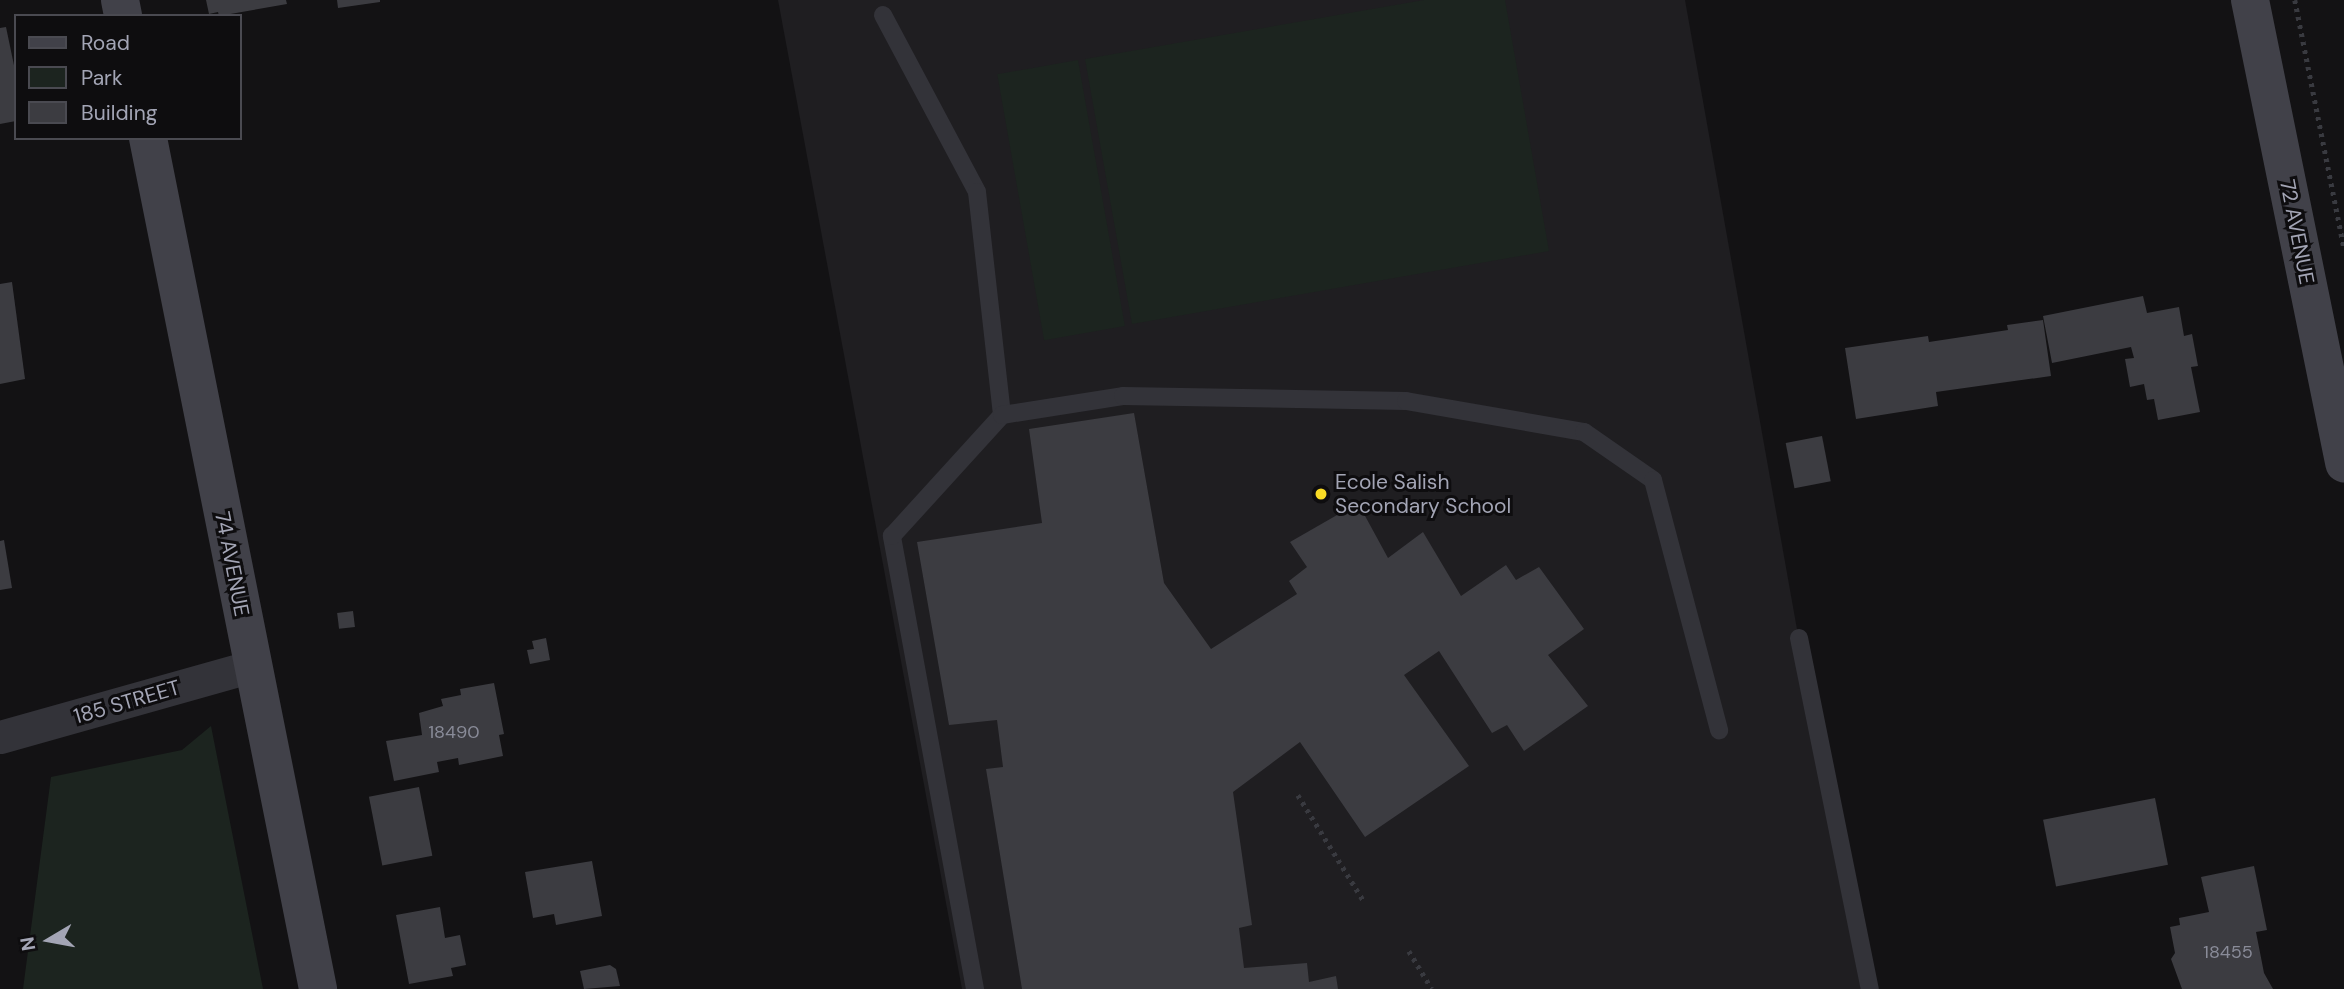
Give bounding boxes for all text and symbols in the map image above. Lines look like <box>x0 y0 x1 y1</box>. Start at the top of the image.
legend <box>14 14 242 140</box>
text: Road <box>81 29 130 57</box>
text: Park <box>81 64 122 92</box>
text: Building <box>81 99 157 127</box>
street label: 72 AVENUE <box>2274 177 2320 287</box>
place label: Ecole Salish Secondary School <box>1335 469 1511 519</box>
marker: Ecole Salish Secondary School <box>1313 486 1329 502</box>
street label: 74 AVENUE <box>209 509 255 619</box>
street label: 185 STREET <box>71 675 183 729</box>
house number: 18490 <box>428 721 480 743</box>
north arrow <box>14 905 84 975</box>
text: N <box>14 935 41 953</box>
house number: 18455 <box>2203 941 2253 963</box>

